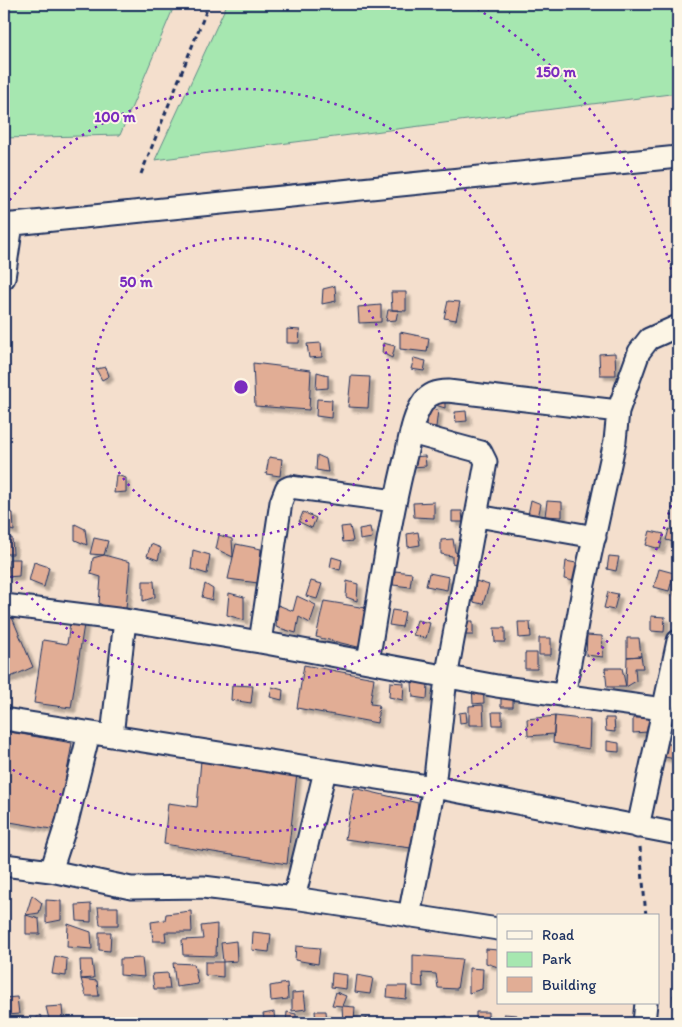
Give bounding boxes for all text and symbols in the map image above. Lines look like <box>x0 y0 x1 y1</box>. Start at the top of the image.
text: 150 m <box>536 63 576 81</box>
text: 100 m <box>94 108 136 126</box>
text: 50 m <box>119 273 153 291</box>
centre of rings <box>232 378 250 396</box>
legend <box>497 914 660 1004</box>
text: Road <box>542 926 575 944</box>
text: Park <box>542 950 572 968</box>
text: Building <box>542 976 596 994</box>

